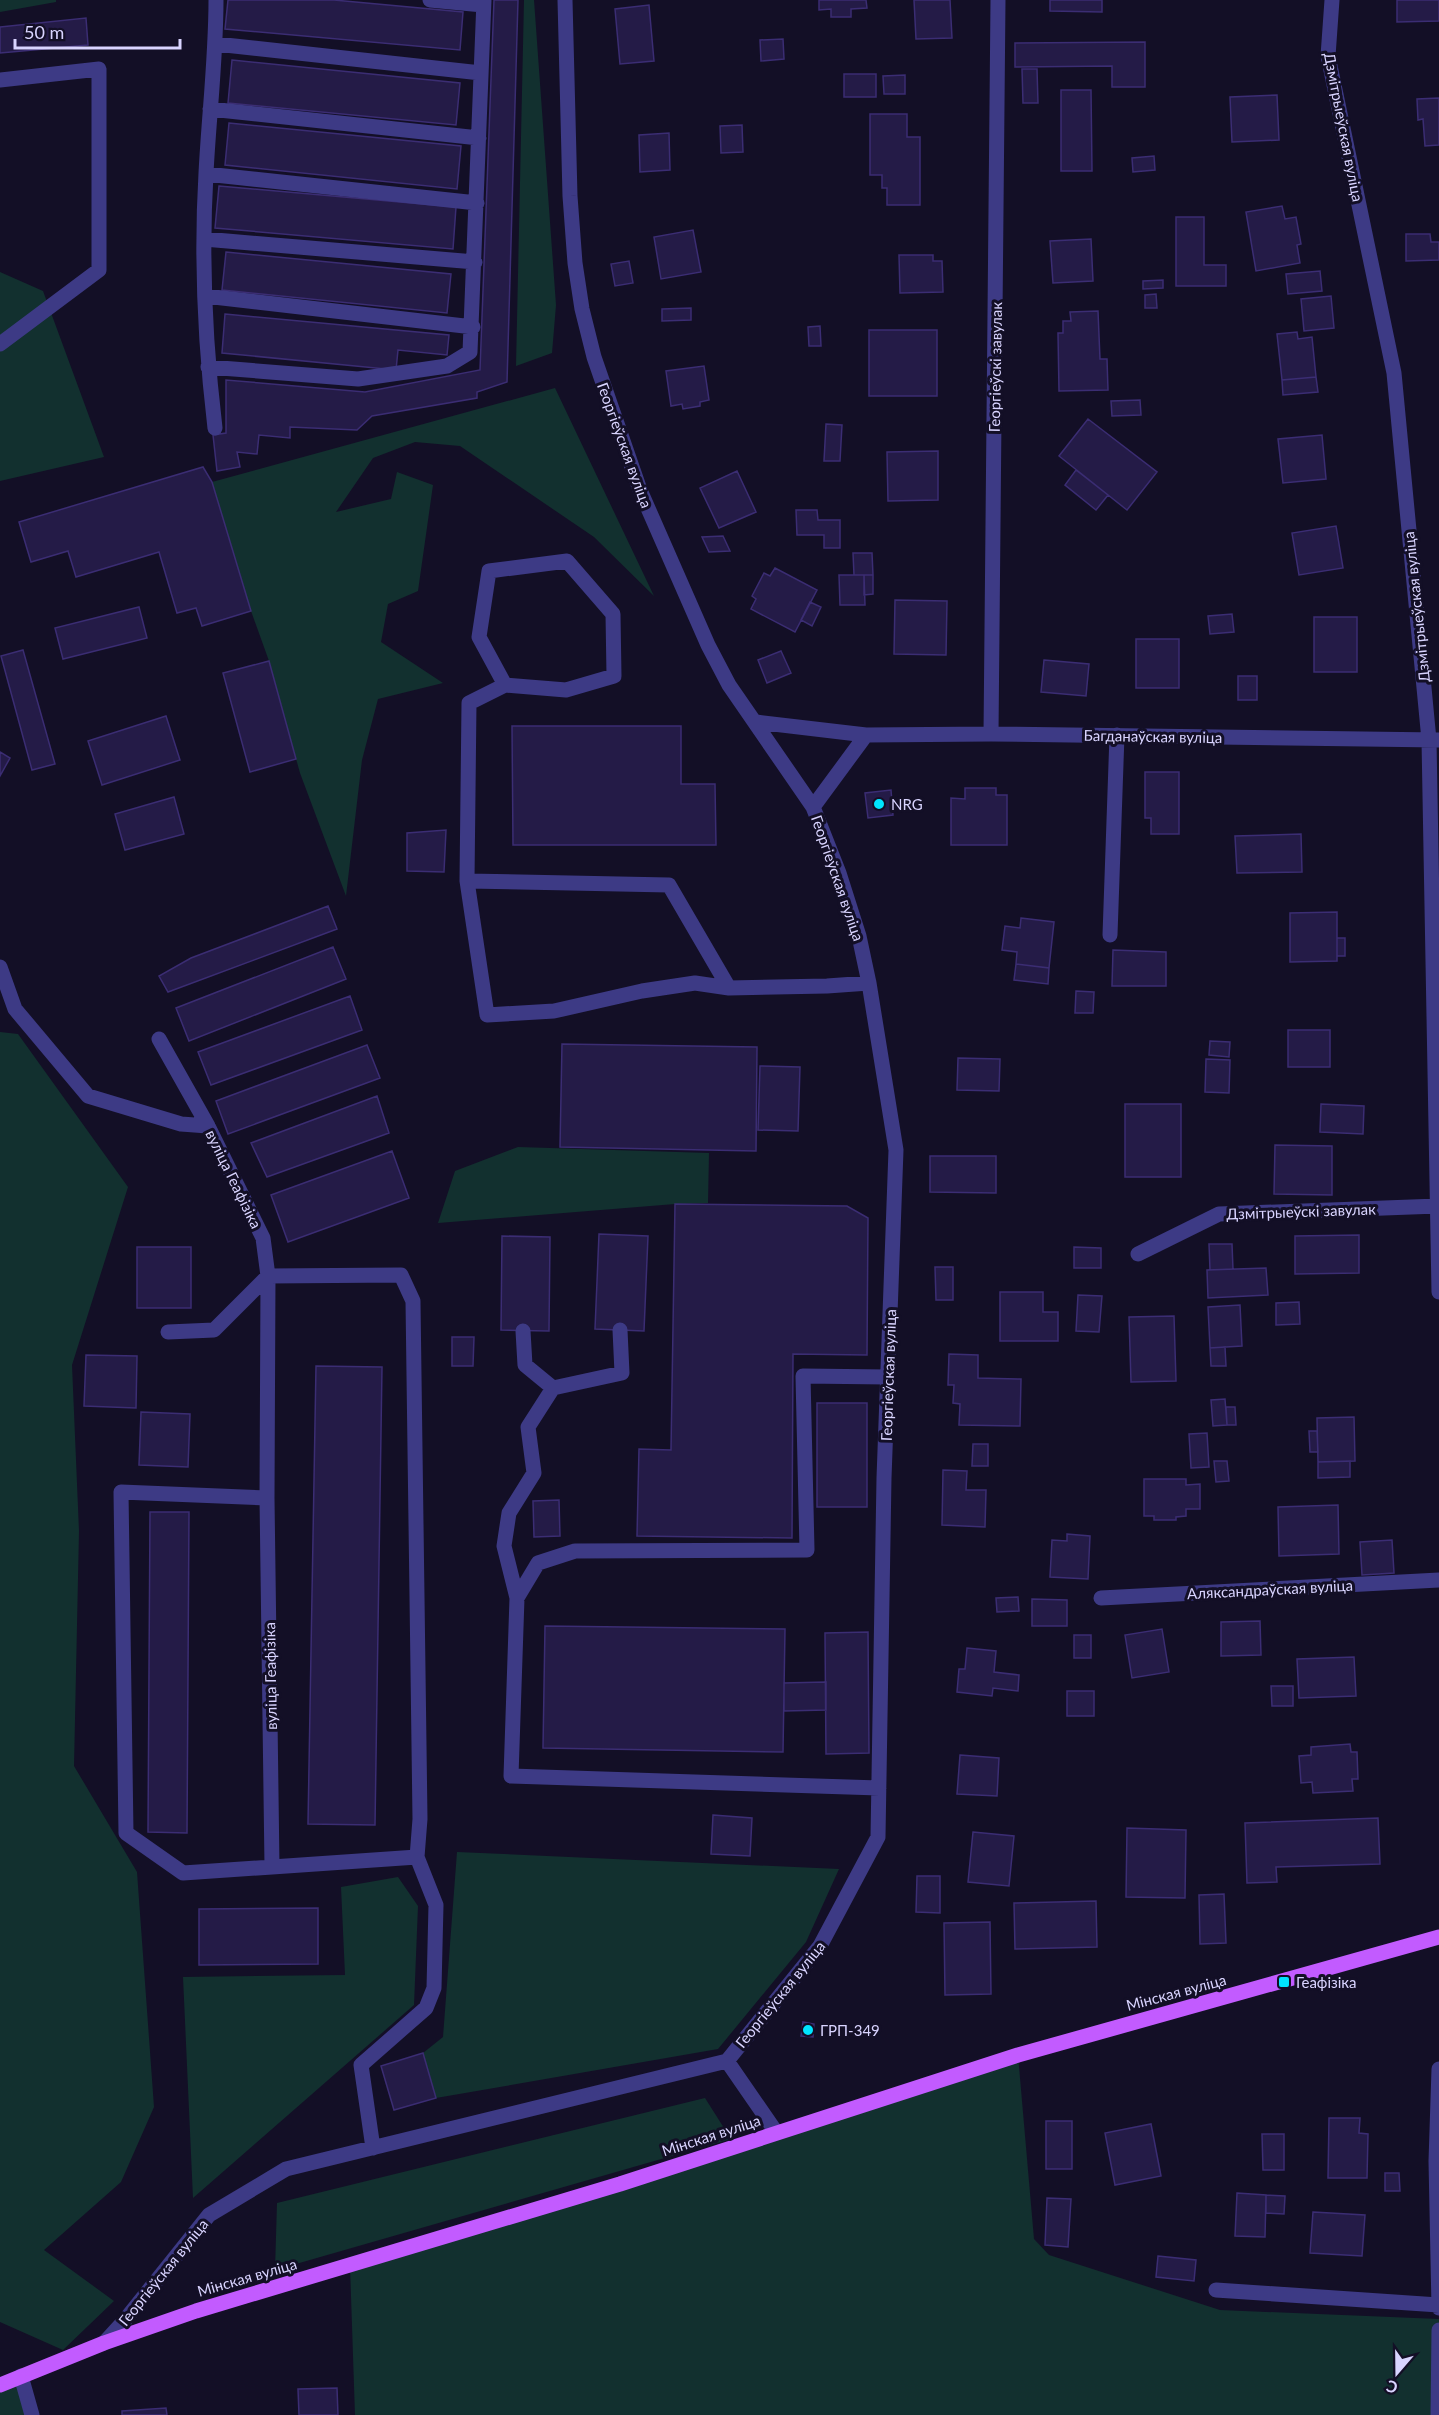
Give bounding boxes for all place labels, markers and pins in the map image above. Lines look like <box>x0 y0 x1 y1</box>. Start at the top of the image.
place label: NRG <box>891 795 923 813</box>
marker: NRG <box>872 797 886 811</box>
place label: Геафізіка <box>1296 1973 1357 1991</box>
marker: Геафізіка <box>1277 1975 1291 1989</box>
place label: ГРП-349 <box>820 2021 880 2039</box>
marker: ГРП-349 <box>801 2023 815 2037</box>

